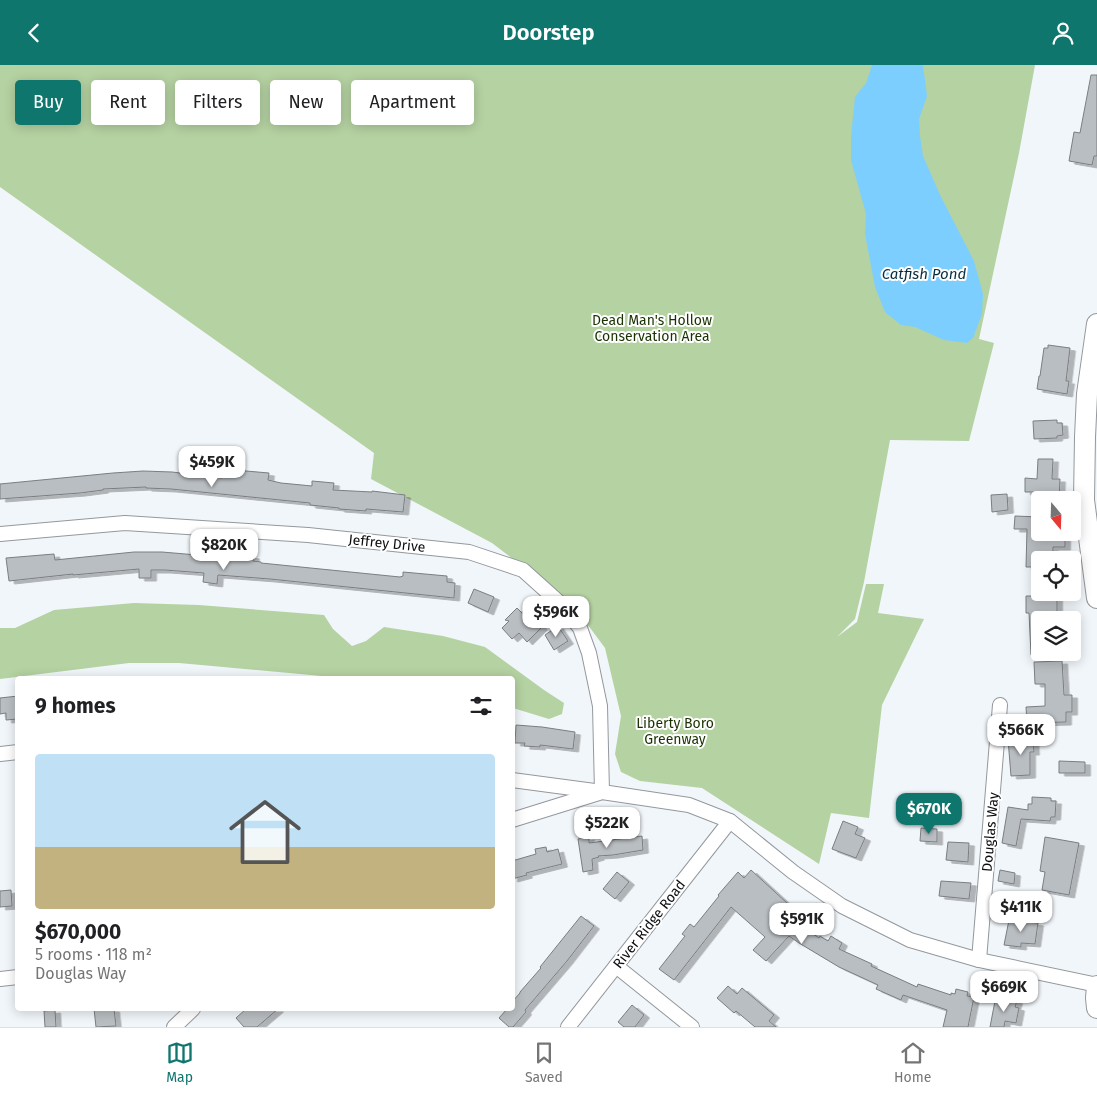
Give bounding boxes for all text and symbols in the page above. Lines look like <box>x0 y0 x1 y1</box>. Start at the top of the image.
icon: back <box>20 19 48 47</box>
text: Doorstep <box>502 19 595 46</box>
icon: person <box>1049 19 1077 47</box>
chip: Buy <box>15 80 81 125</box>
chip: Rent <box>91 80 165 125</box>
chip: Filters <box>175 80 260 125</box>
chip: New <box>270 80 341 125</box>
chip: Apartment <box>351 80 474 125</box>
water label: Catfish Pond <box>882 265 966 283</box>
park label: Dead Man's Hollow Conservation Area <box>592 312 712 345</box>
pin: $459K <box>177 445 247 488</box>
text: $459K <box>189 452 235 471</box>
north arrow <box>1031 491 1081 541</box>
map controls <box>1031 491 1081 661</box>
pin: $820K <box>189 529 259 571</box>
street label: Jeffrey Drive <box>348 531 426 556</box>
text: $820K <box>201 535 247 554</box>
button: locate <box>1031 551 1081 601</box>
pin: $596K <box>521 595 591 638</box>
text: $596K <box>533 602 579 621</box>
button: layers <box>1031 611 1081 661</box>
icon: filters <box>467 692 495 720</box>
text: 9 homes <box>35 693 116 719</box>
pin: $566K <box>986 713 1056 756</box>
park label: Liberty Boro Greenway <box>636 715 714 748</box>
text: $566K <box>998 720 1044 739</box>
icon: home <box>220 787 310 877</box>
street label: Douglas Way <box>979 791 1002 873</box>
pin: $670K <box>894 793 964 835</box>
text: $670K <box>907 799 951 818</box>
pin: $522K <box>572 807 642 849</box>
text: $522K <box>585 813 629 832</box>
street label: River Ridge Road <box>610 877 689 972</box>
pin: $411K <box>986 891 1056 933</box>
text: $411K <box>1000 897 1042 916</box>
pin: $591K <box>767 903 837 945</box>
text: $591K <box>780 909 824 928</box>
text: $670,000 <box>35 919 121 945</box>
text: 5 rooms · 118 m² <box>35 945 152 964</box>
text: Douglas Way <box>35 964 126 983</box>
pin: $669K <box>969 971 1039 1013</box>
text: $669K <box>981 977 1027 996</box>
tab: Map <box>166 1039 194 1086</box>
tab: Saved <box>525 1039 563 1086</box>
tab: Home <box>894 1039 931 1086</box>

